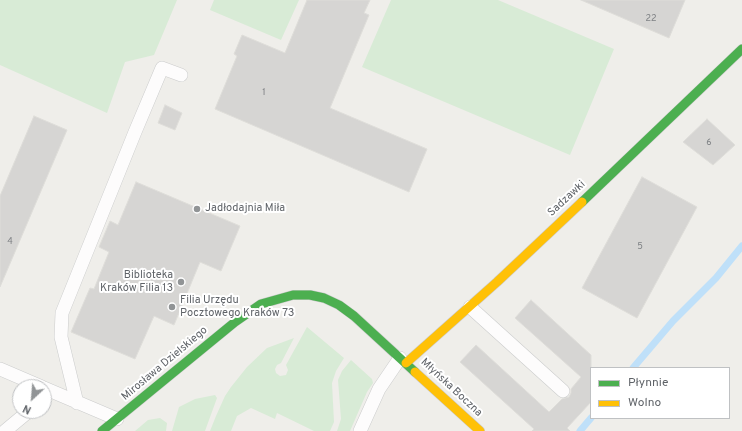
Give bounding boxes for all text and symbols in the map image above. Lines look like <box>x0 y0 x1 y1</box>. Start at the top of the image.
house number: 22 <box>645 14 657 24</box>
house number: 1 <box>262 88 266 98</box>
house number: 6 <box>706 138 712 148</box>
street label: Sadzawki <box>546 178 588 220</box>
place label: Jadłodajnia Miła <box>205 202 285 216</box>
marker: Jadłodajnia Miła <box>192 204 202 214</box>
house number: 4 <box>7 237 13 247</box>
house number: 5 <box>637 242 643 252</box>
place label: Biblioteka Kraków Filia 13 <box>100 269 173 295</box>
marker: Biblioteka Kraków Filia 13 <box>176 277 186 287</box>
place label: Filia Urzędu Pocztowego Kraków 73 <box>180 294 294 320</box>
marker: Filia Urzędu Pocztowego Kraków 73 <box>167 302 177 312</box>
street label: Mirosława Dzielskiego <box>119 324 211 404</box>
street label: Młyńska Boczna <box>417 356 485 420</box>
legend <box>590 367 730 419</box>
text: Płynnie <box>628 375 668 391</box>
north arrow <box>12 379 52 419</box>
text: Wolno <box>628 395 661 411</box>
text: N <box>21 401 34 417</box>

